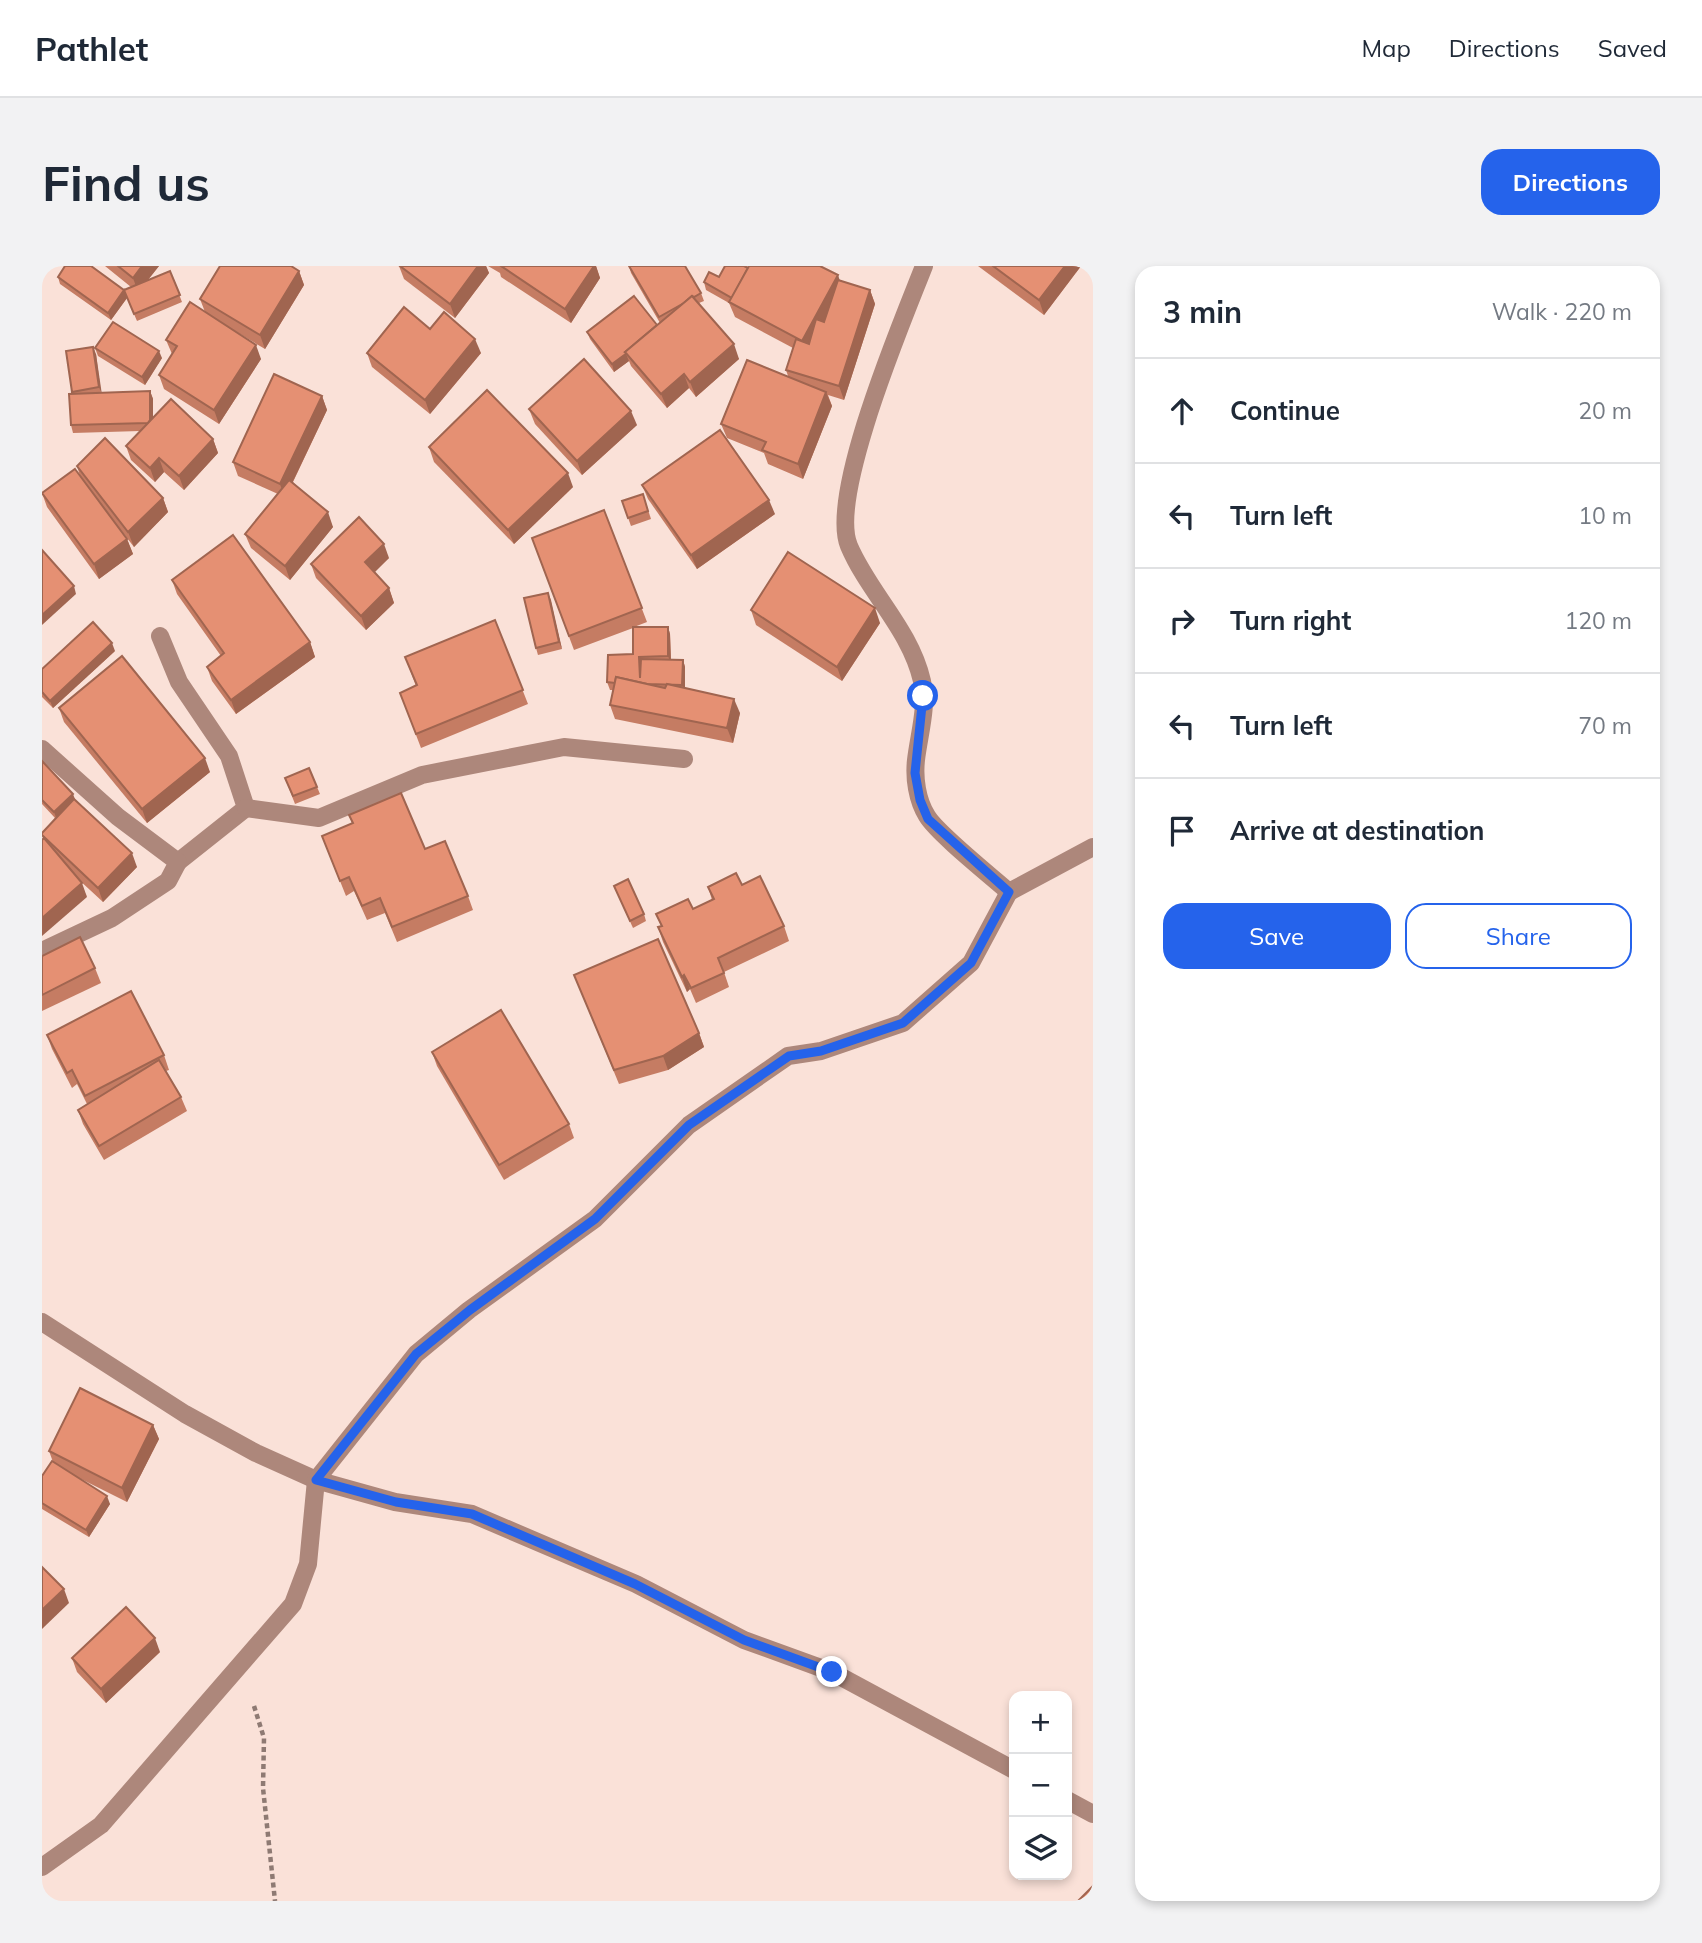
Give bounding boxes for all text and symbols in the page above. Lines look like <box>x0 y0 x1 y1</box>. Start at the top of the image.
text: Pathlet <box>35 28 148 69</box>
text: Map <box>1361 33 1411 63</box>
text: Directions <box>1449 33 1560 63</box>
text: Saved <box>1598 33 1667 63</box>
button: Directions <box>1481 149 1660 215</box>
text: Find us <box>42 152 210 213</box>
text: 3 min <box>1163 293 1242 331</box>
text: Walk · 220 m <box>1492 297 1632 326</box>
icon: ahead <box>1163 392 1201 430</box>
text: Continue <box>1230 394 1340 427</box>
text: 20 m <box>1578 396 1632 425</box>
icon: left <box>1163 497 1201 535</box>
text: Turn left <box>1230 499 1332 532</box>
text: 10 m <box>1578 501 1632 530</box>
icon: right <box>1163 602 1201 640</box>
text: Turn right <box>1230 604 1351 637</box>
text: 120 m <box>1564 606 1632 635</box>
route start <box>907 680 938 711</box>
icon: left <box>1163 707 1201 745</box>
text: Turn left <box>1230 709 1332 742</box>
text: 70 m <box>1578 711 1632 740</box>
icon: arrive <box>1163 812 1201 850</box>
text: Arrive at destination <box>1230 814 1485 847</box>
button: Save <box>1163 903 1391 969</box>
button: Share <box>1405 903 1632 969</box>
route end <box>816 1656 847 1687</box>
map controls <box>1009 1691 1072 1880</box>
button: + <box>1009 1691 1072 1754</box>
button: − <box>1009 1754 1072 1817</box>
button: layers <box>1009 1817 1072 1880</box>

